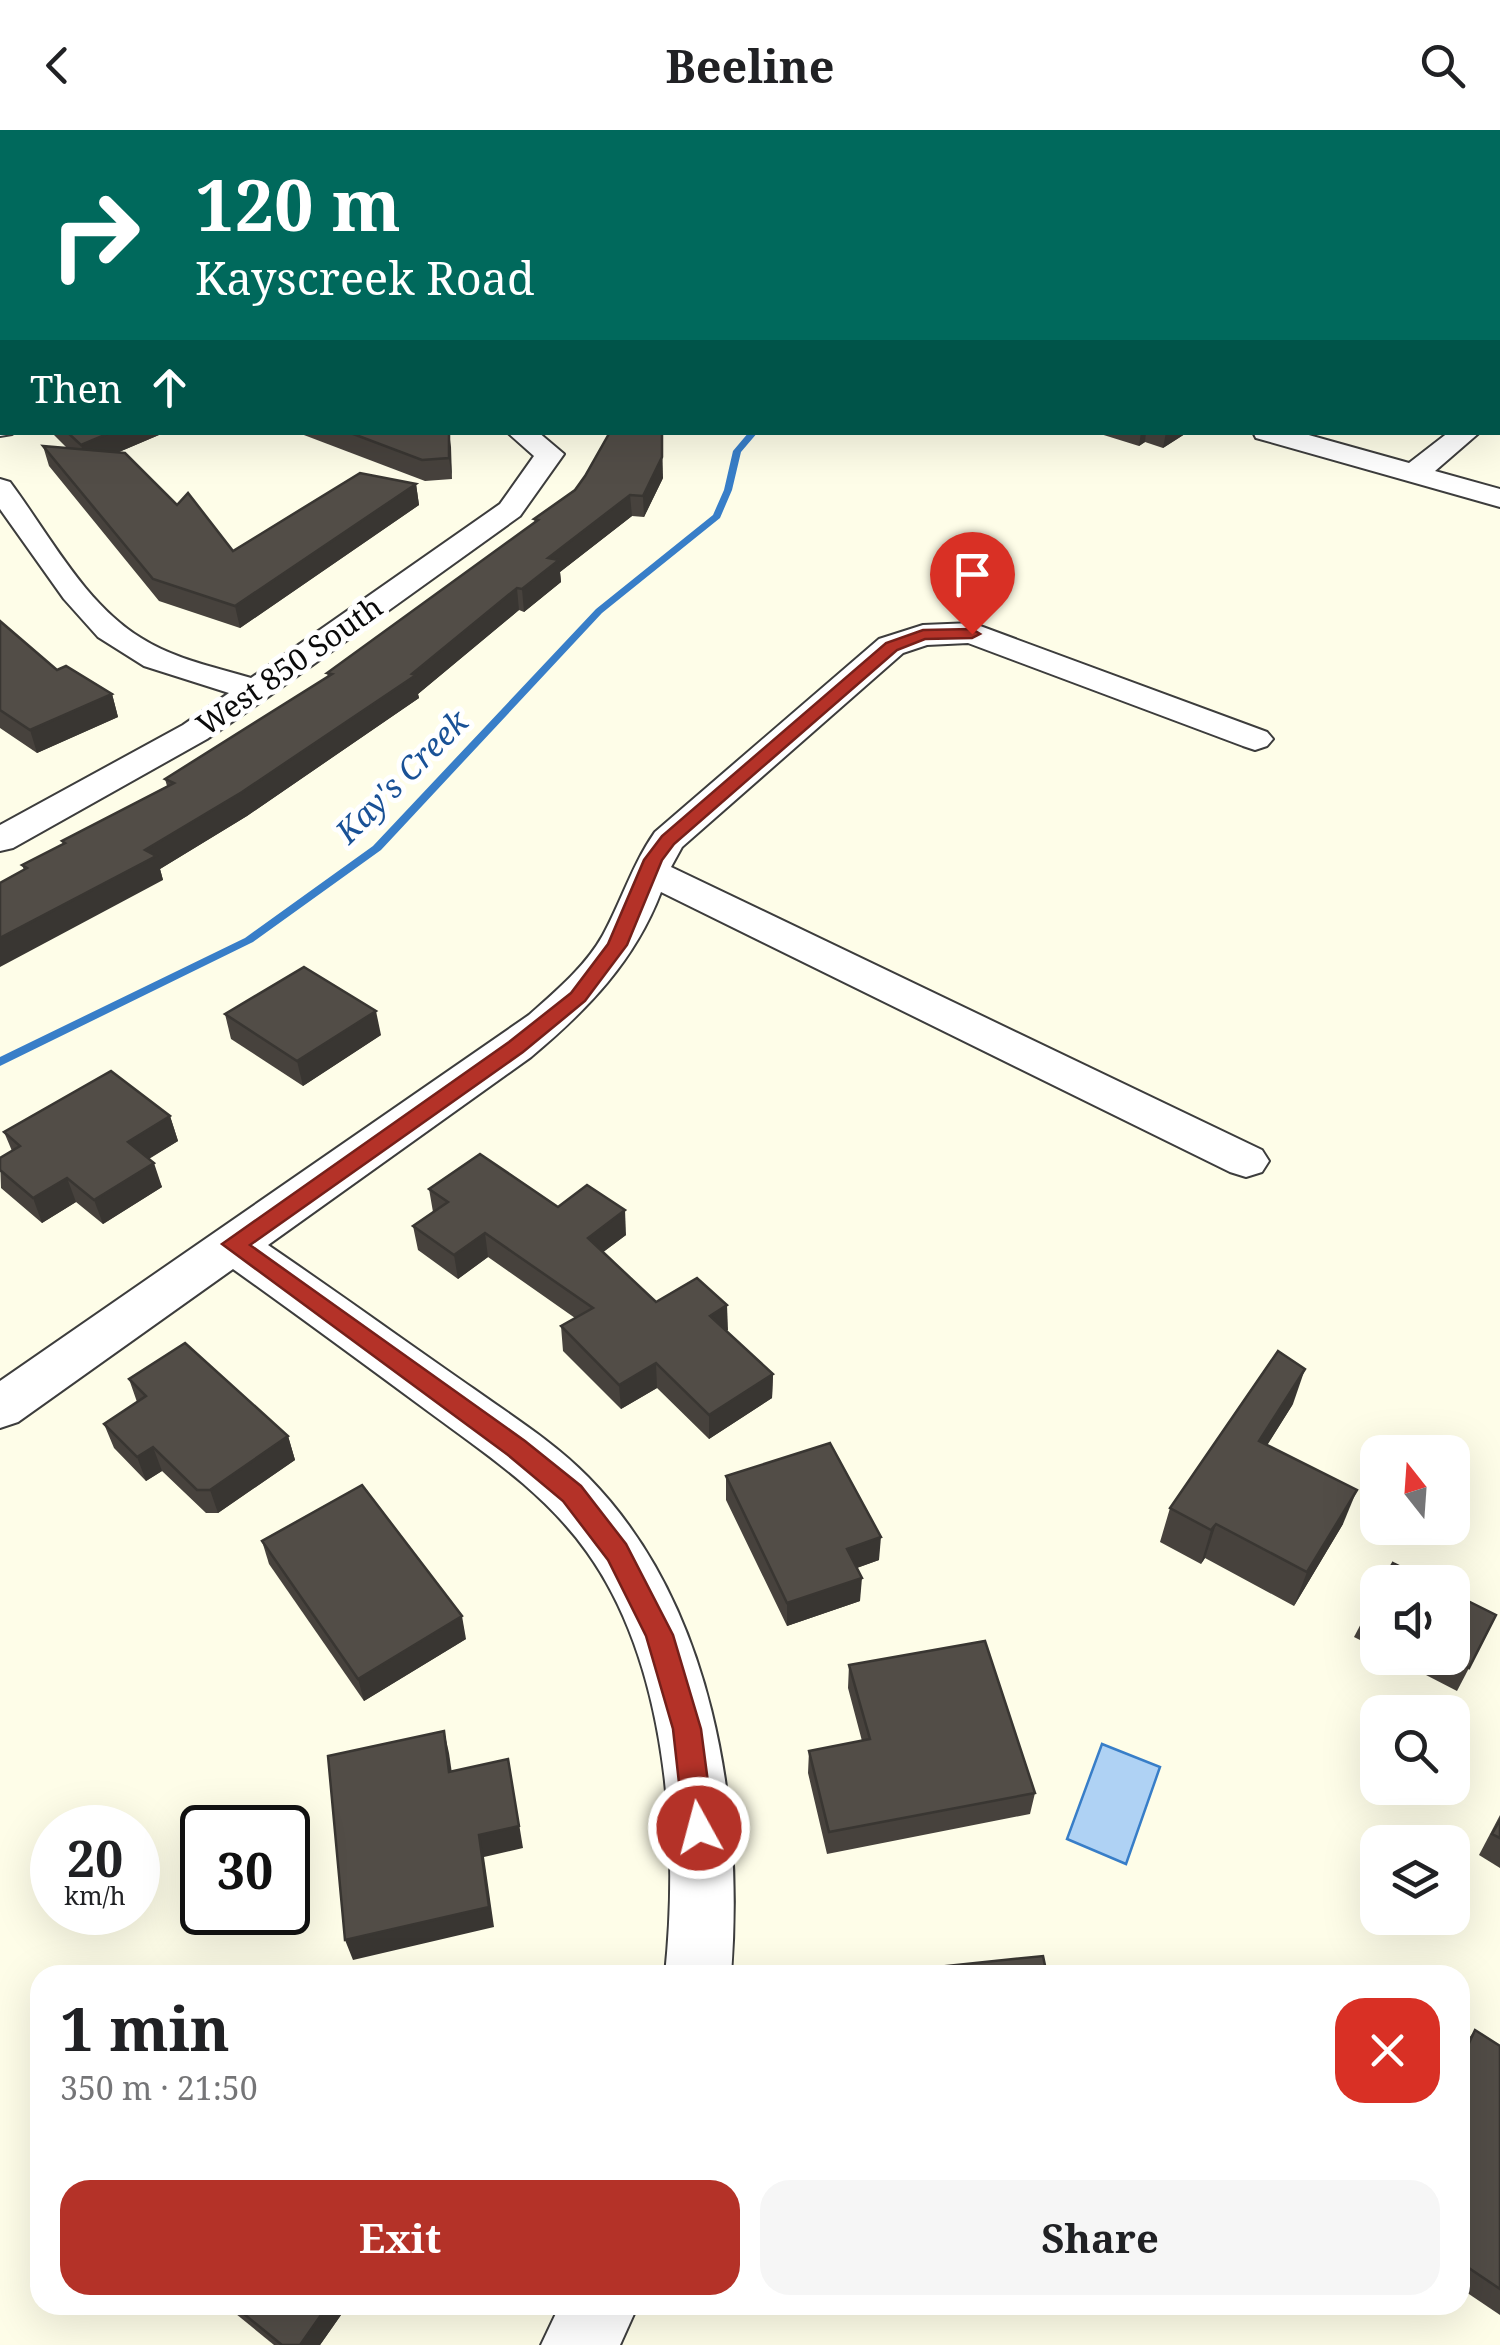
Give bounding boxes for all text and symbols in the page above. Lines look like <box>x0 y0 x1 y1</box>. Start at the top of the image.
text: Beeline <box>665 35 835 96</box>
icon: back <box>30 38 85 93</box>
icon: search <box>1415 38 1470 93</box>
text: 120 m <box>195 156 401 252</box>
icon: right <box>30 170 160 300</box>
text: Kayscreek Road <box>195 247 535 308</box>
icon: ahead <box>142 360 197 415</box>
text: Then <box>30 362 122 414</box>
pin <box>930 532 1015 635</box>
icon: arrive <box>945 547 1000 602</box>
street label: West 850 South <box>188 586 390 744</box>
water label: Kay's Creek <box>324 699 478 853</box>
north arrow <box>1360 1435 1470 1545</box>
map controls <box>1360 1435 1470 1935</box>
button: sound <box>1360 1565 1470 1675</box>
button: search <box>1360 1695 1470 1805</box>
position arrow <box>647 1776 751 1880</box>
speed limit sign: 30 <box>180 1805 310 1935</box>
text: 20 <box>67 1824 123 1892</box>
button: layers <box>1360 1825 1470 1935</box>
text: km/h <box>64 1878 126 1912</box>
text: 1 min <box>60 1987 230 2069</box>
button: close <box>1335 1998 1440 2103</box>
text: 350 m · 21:50 <box>60 2066 258 2109</box>
button: Exit <box>60 2180 740 2295</box>
button: Share <box>760 2180 1440 2295</box>

